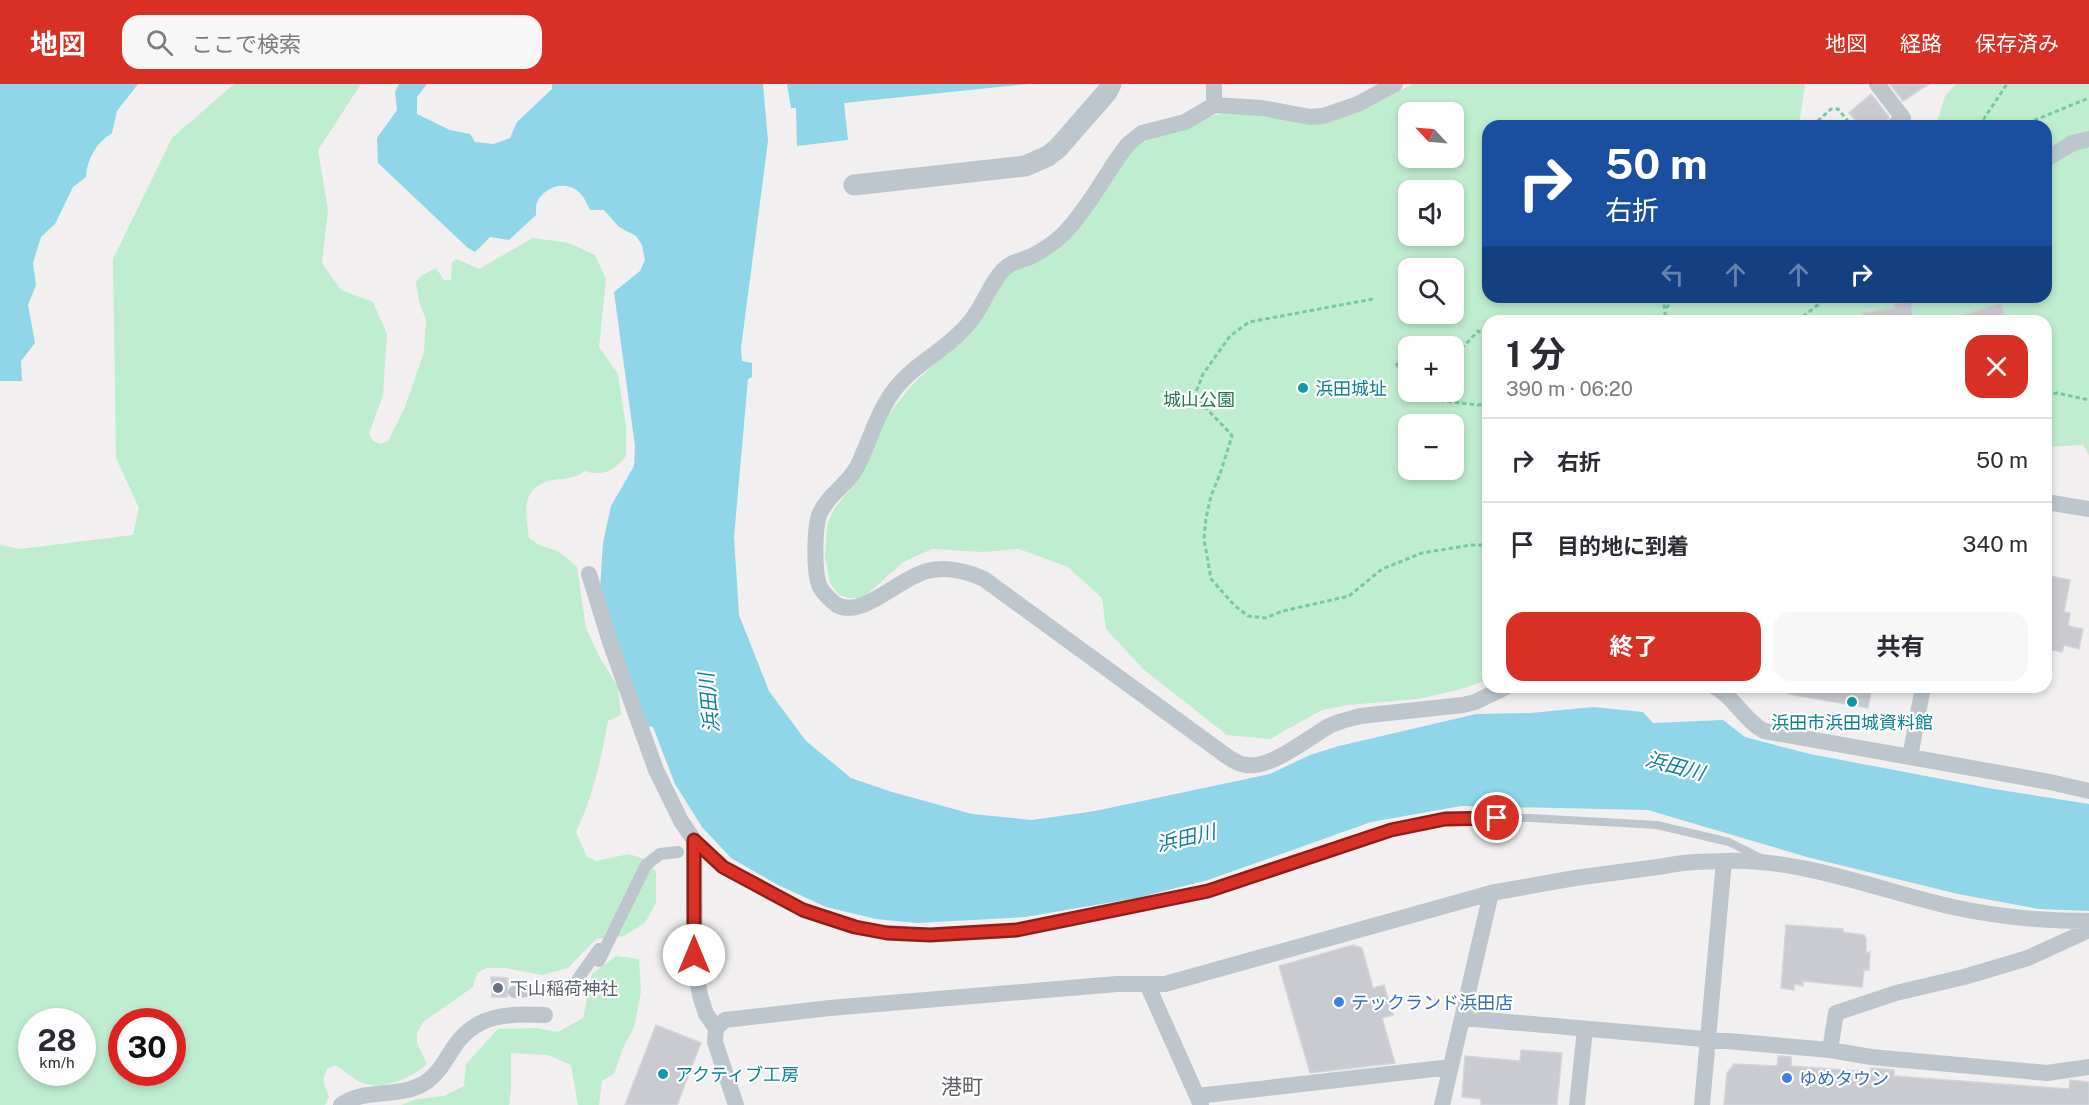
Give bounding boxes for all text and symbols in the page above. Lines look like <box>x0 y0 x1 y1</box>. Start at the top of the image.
search box <box>122 15 542 69</box>
icon: search <box>143 26 176 59</box>
text: 地図 <box>30 27 86 60</box>
text: ここで検索 <box>191 31 301 57</box>
text: 地図 <box>1825 31 1867 56</box>
text: 経路 <box>1900 31 1942 56</box>
text: 保存済み <box>1975 31 2059 56</box>
north arrow <box>1398 102 1464 168</box>
map controls <box>1398 102 1464 480</box>
text: 50 m <box>1605 139 1708 188</box>
icon: right <box>1506 144 1584 222</box>
button: sound <box>1398 180 1464 246</box>
text: 右折 <box>1605 194 1659 226</box>
button: search <box>1398 258 1464 324</box>
icon: left <box>1656 258 1689 291</box>
icon: ahead <box>1719 258 1752 291</box>
icon: ahead <box>1782 258 1815 291</box>
icon: right <box>1845 258 1878 291</box>
text: 1 分 <box>1506 333 1566 375</box>
button: close <box>1965 335 2028 398</box>
button: + <box>1398 336 1464 402</box>
text: 390 m · 06:20 <box>1506 377 1633 401</box>
place label: 浜田城址 <box>1315 378 1387 399</box>
marker: 浜田城址 <box>1296 381 1310 395</box>
park label: 城山公園 <box>1163 389 1235 410</box>
button: − <box>1398 414 1464 480</box>
icon: right <box>1506 444 1539 477</box>
text: 50 m <box>1976 447 2028 473</box>
text: 右折 <box>1557 449 1601 475</box>
icon: arrive <box>1506 528 1539 561</box>
text: 340 m <box>1963 531 2028 557</box>
text: 目的地に到着 <box>1557 533 1689 559</box>
button: 終了 <box>1506 612 1761 681</box>
button: 共有 <box>1773 612 2028 681</box>
water label: 浜田川 <box>694 670 724 734</box>
marker: 浜田市浜田城資料館 <box>1845 695 1859 709</box>
place label: 浜田市浜田城資料館 <box>1771 712 1933 733</box>
water label: 浜田川 <box>1643 747 1709 786</box>
pin <box>1471 792 1522 843</box>
icon: arrive <box>1480 801 1513 834</box>
water label: 浜田川 <box>1154 819 1220 856</box>
position arrow <box>662 923 726 987</box>
place label: 下山稲荷神社 <box>510 978 618 999</box>
marker: 下山稲荷神社 <box>491 981 505 995</box>
place label: テックランド浜田店 <box>1351 992 1513 1013</box>
marker: テックランド浜田店 <box>1332 995 1346 1009</box>
speed limit sign: 30 <box>108 1008 186 1086</box>
text: 28 <box>37 1022 77 1058</box>
text: km/h <box>39 1054 75 1071</box>
place label: アクティブ工房 <box>675 1064 799 1085</box>
marker: アクティブ工房 <box>656 1067 670 1081</box>
place label: ゆめタウン <box>1799 1068 1889 1089</box>
marker: ゆめタウン <box>1780 1071 1794 1085</box>
district label: 港町 <box>941 1074 983 1099</box>

